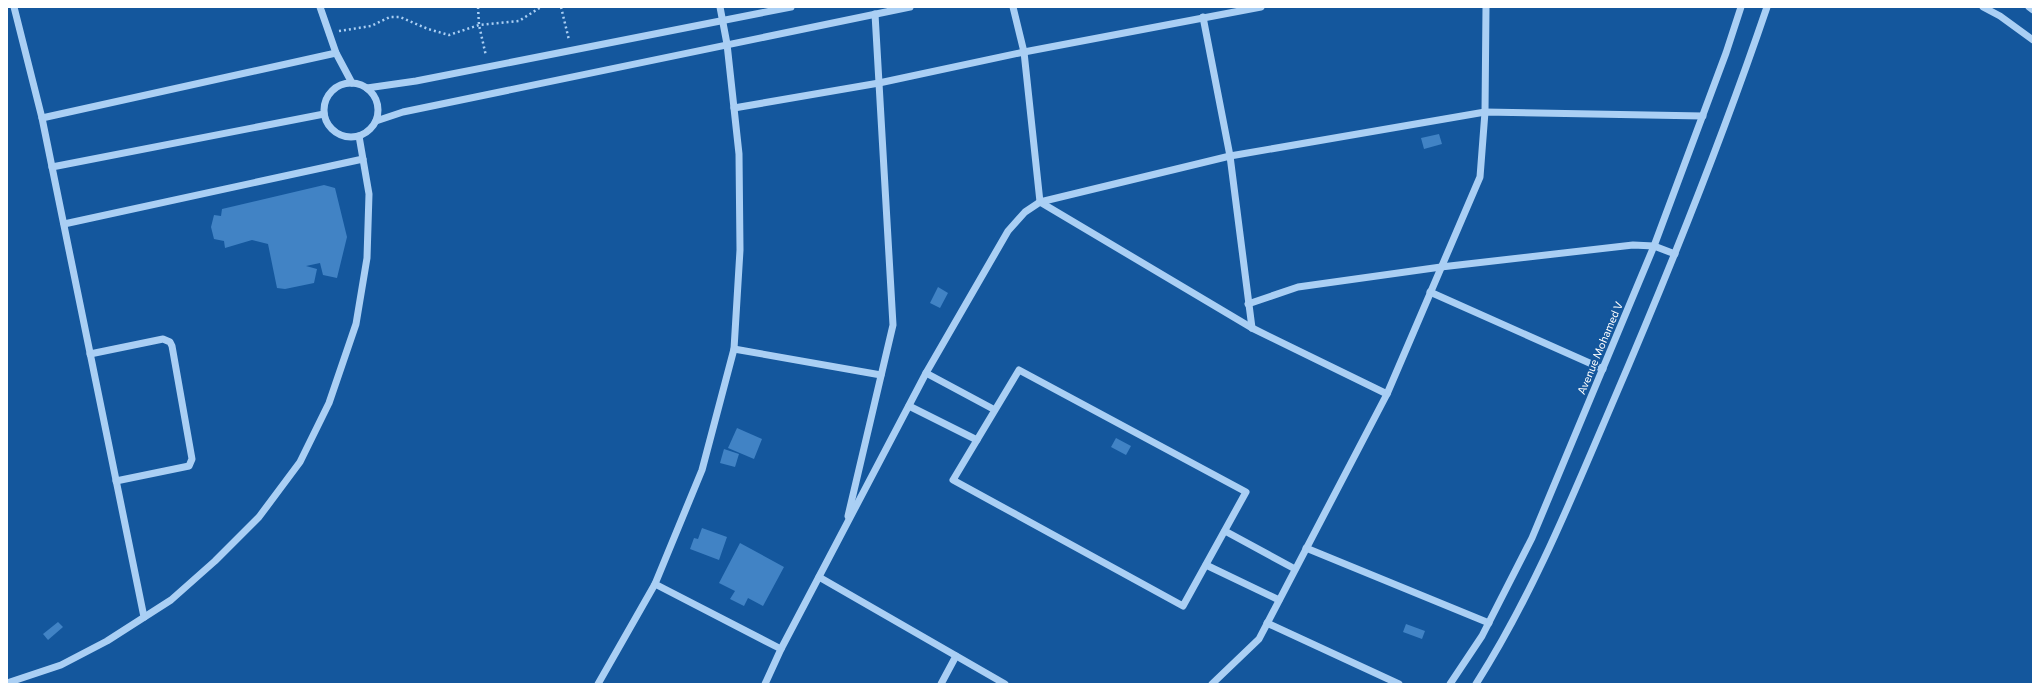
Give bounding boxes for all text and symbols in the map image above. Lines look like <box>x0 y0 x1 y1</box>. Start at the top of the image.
street label: Avenue Mohamed V <box>1574 299 1625 396</box>

